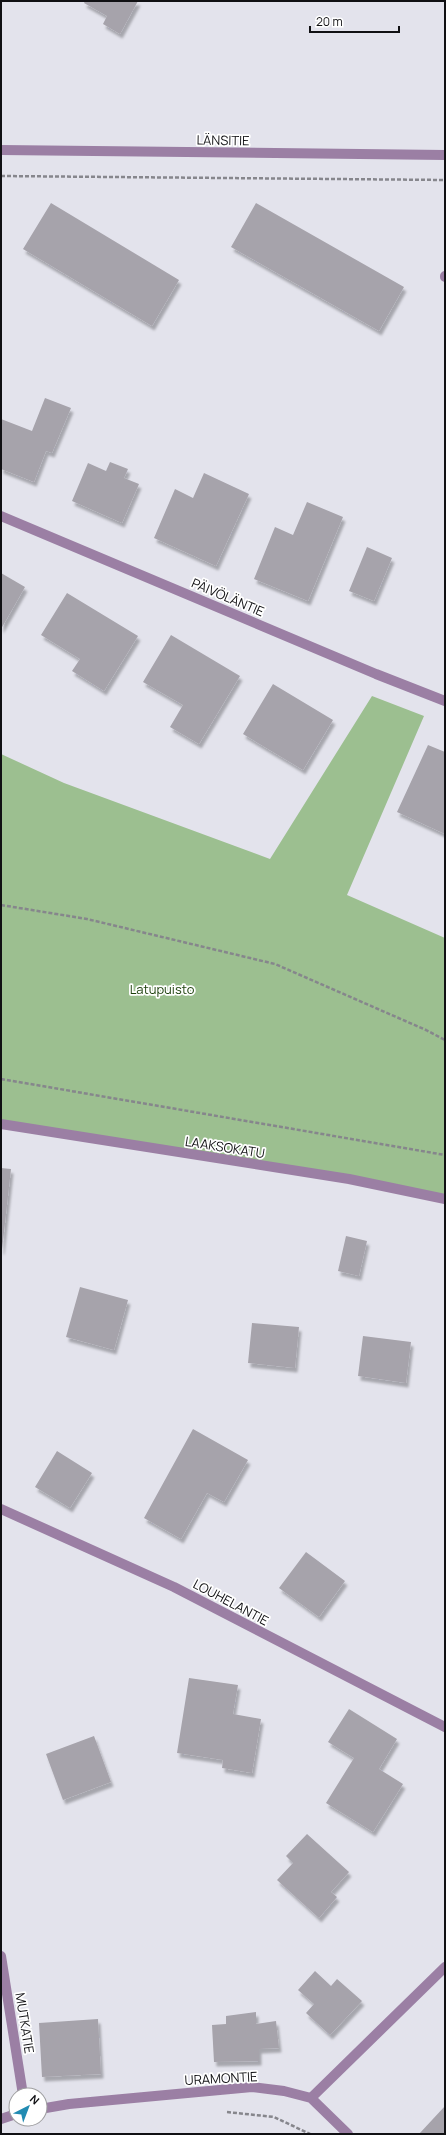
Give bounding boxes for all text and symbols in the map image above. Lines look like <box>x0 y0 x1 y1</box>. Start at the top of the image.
scale bar <box>310 8 399 34</box>
text: 20 m <box>316 13 343 30</box>
street label: LÄNSITIE <box>196 131 250 149</box>
street label: PÄIVÖLÄNTIE <box>189 574 267 620</box>
park label: Latupuisto <box>130 980 195 998</box>
street label: LAAKSOKATU <box>184 1132 266 1162</box>
street label: LOUHELANTIE <box>190 1575 272 1629</box>
street label: MUTKATIE <box>11 1991 39 2055</box>
street label: URAMONTIE <box>184 2067 258 2089</box>
north arrow <box>8 2087 48 2127</box>
text: N <box>27 2091 43 2107</box>

